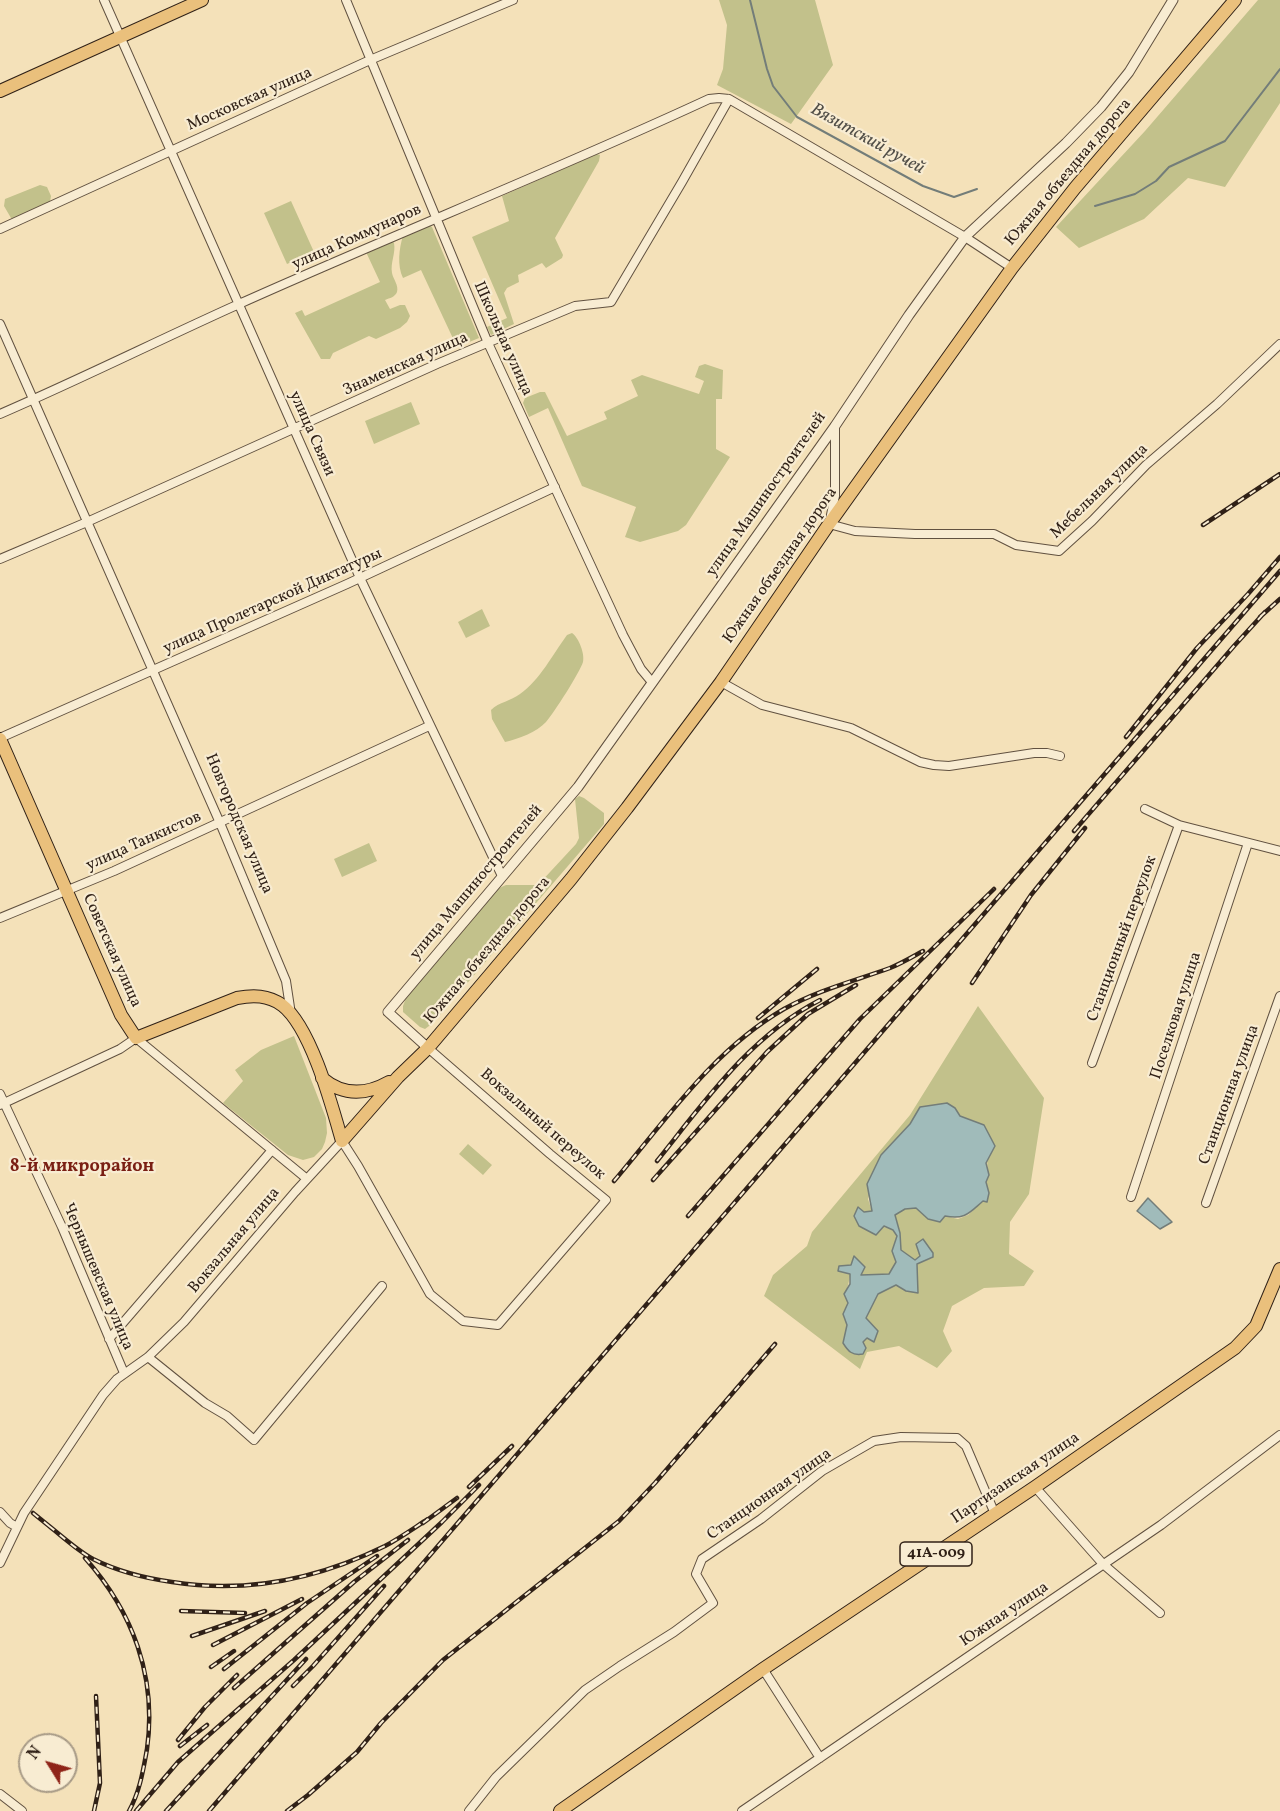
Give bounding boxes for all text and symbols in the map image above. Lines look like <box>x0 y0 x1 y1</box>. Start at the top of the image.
street label: Московская улица <box>184 64 316 136</box>
street label: Южная объездная дорога <box>1002 95 1136 251</box>
water label: Вязитский ручей <box>806 100 928 180</box>
street label: улица Коммунаров <box>289 201 425 275</box>
street label: Школьная улица <box>468 279 536 399</box>
street label: Знаменская улица <box>341 329 471 401</box>
street label: улица Связи <box>284 388 338 480</box>
street label: улица Машиностроителей <box>703 409 831 581</box>
street label: Мебельная улица <box>1047 440 1153 544</box>
street label: Южная объездная дорога <box>720 484 842 648</box>
street label: улица Пролетарской Диктатуры <box>161 545 385 659</box>
street label: Новгородская улица <box>200 751 276 897</box>
street label: улица Машиностроителей <box>407 802 547 964</box>
street label: улица Танкистов <box>83 808 205 876</box>
street label: Станционный переулок <box>1084 854 1162 1024</box>
street label: Южная объездная дорога <box>421 873 555 1029</box>
street label: Советская улица <box>77 891 145 1011</box>
street label: Поселковая улица <box>1147 950 1207 1082</box>
street label: Станционная улица <box>1196 1022 1264 1168</box>
street label: Вокзальный переулок <box>475 1065 609 1185</box>
district label: 8-й микрорайон <box>10 1157 154 1179</box>
street label: Вокзальная улица <box>185 1184 285 1298</box>
street label: Чернышевская улица <box>57 1201 137 1353</box>
street label: Партизанская улица <box>948 1429 1084 1529</box>
street label: Станционная улица <box>704 1445 836 1545</box>
road number: 41А-009 <box>900 1542 972 1566</box>
street label: Южная улица <box>957 1578 1053 1652</box>
north arrow <box>18 1733 78 1793</box>
text: N <box>23 1742 48 1765</box>

